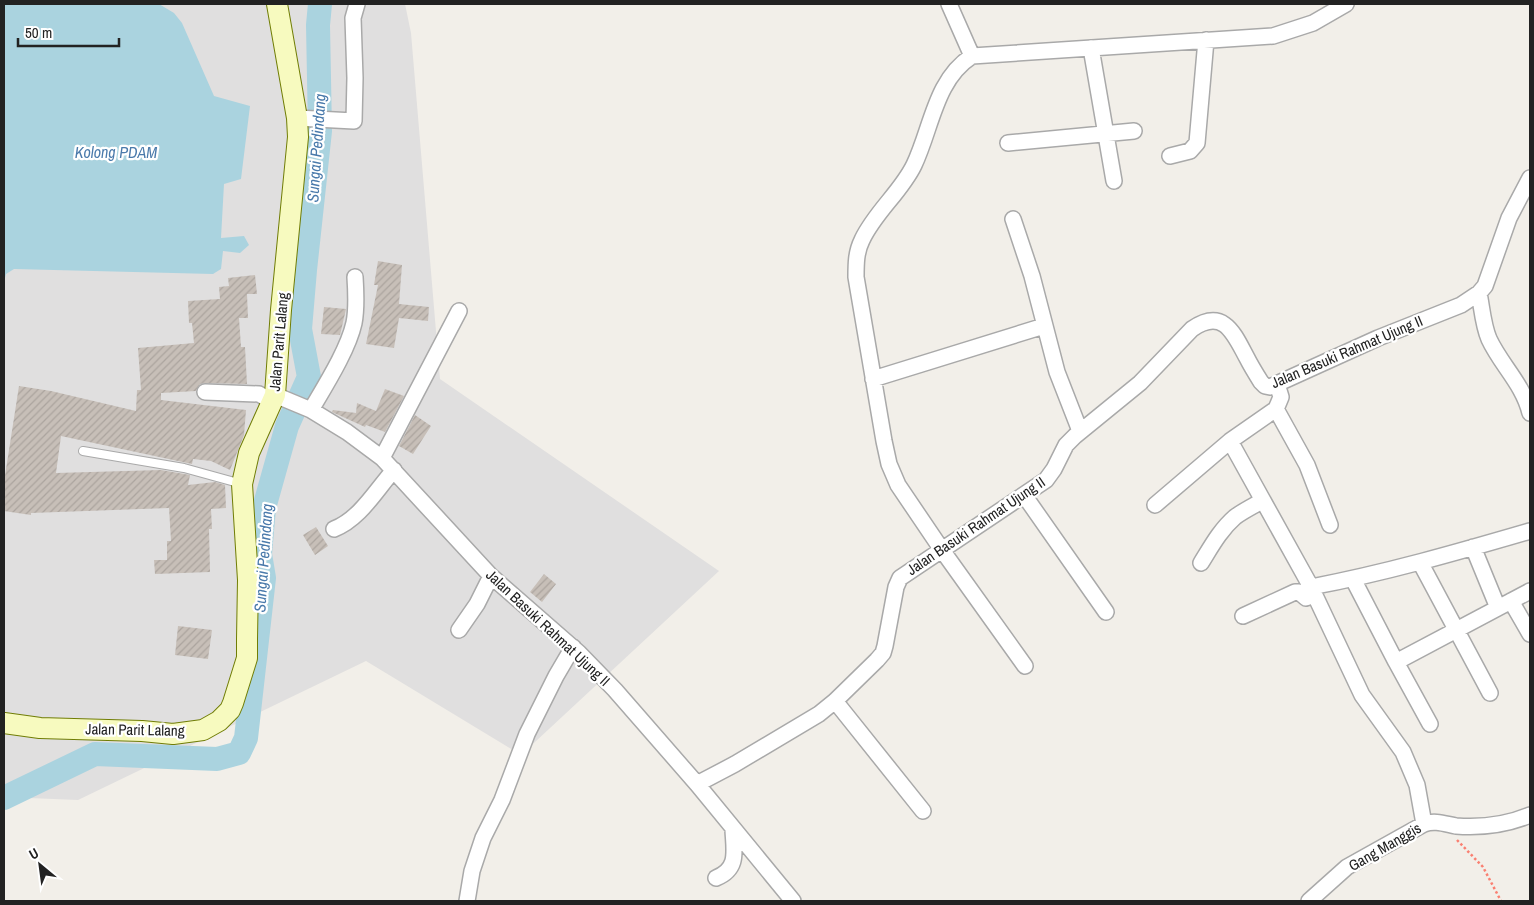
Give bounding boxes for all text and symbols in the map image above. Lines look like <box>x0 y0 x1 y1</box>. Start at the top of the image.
scale bar <box>18 15 119 47</box>
text: 50 m <box>25 22 52 43</box>
water label: Sungai Pedindang <box>301 93 331 203</box>
water label: Kolong PDAM <box>75 141 157 163</box>
street label: Jalan Parit Lalang <box>264 291 293 392</box>
street label: Jalan Basuki Rahmat Ujung II <box>1268 310 1426 393</box>
street label: Jalan Basuki Rahmat Ujung II <box>902 471 1049 580</box>
water label: Sungai Pedindang <box>248 503 278 613</box>
street label: Jalan Basuki Rahmat Ujung II <box>482 564 615 691</box>
street label: Jalan Parit Lalang <box>85 718 185 741</box>
street label: Gang Manggis <box>1345 817 1425 876</box>
north arrow <box>15 840 65 890</box>
text: U <box>26 844 42 864</box>

